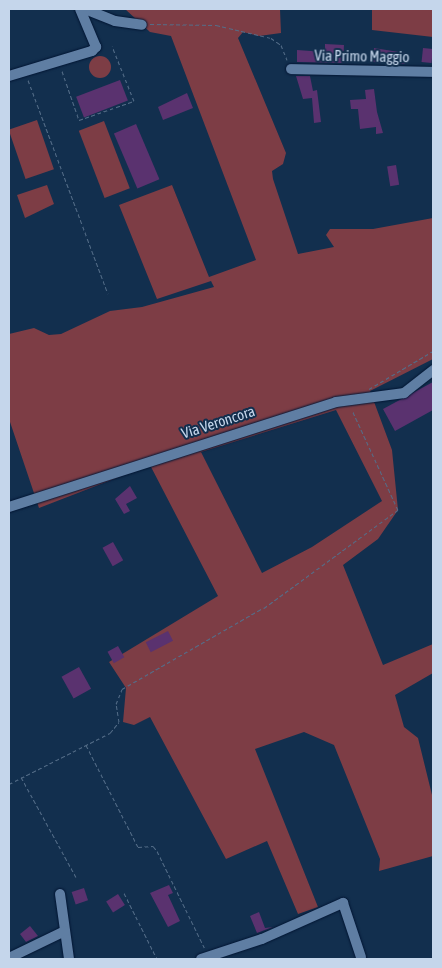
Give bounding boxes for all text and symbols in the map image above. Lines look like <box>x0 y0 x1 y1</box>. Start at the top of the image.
street label: Via Primo Maggio <box>314 46 410 66</box>
street label: Via Veroncora <box>179 402 257 442</box>

